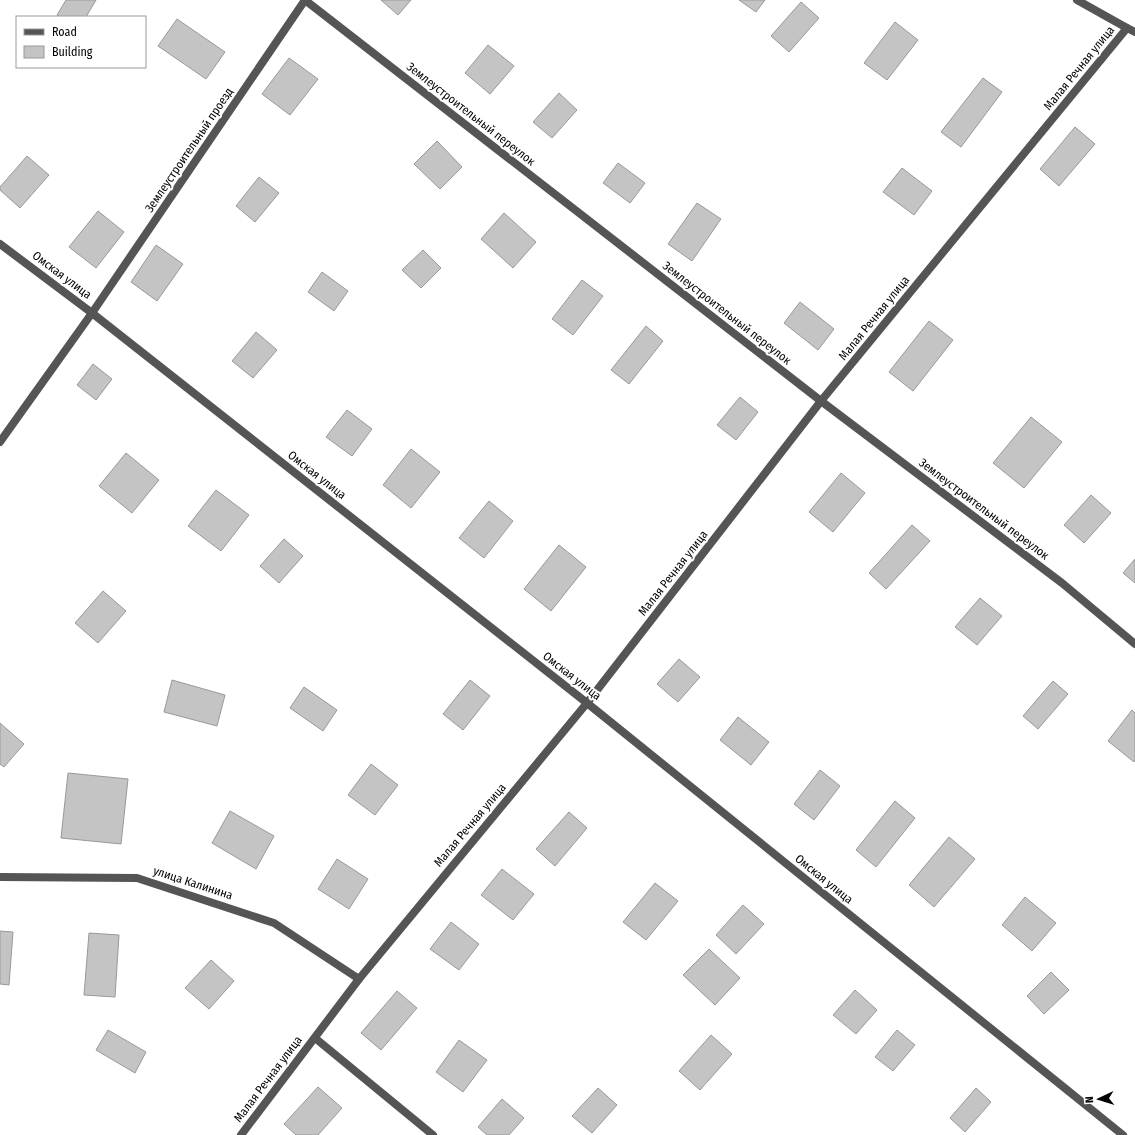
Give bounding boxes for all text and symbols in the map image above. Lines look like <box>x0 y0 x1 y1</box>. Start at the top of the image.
legend <box>16 16 146 68</box>
street label: Малая Речная улица <box>1041 23 1117 113</box>
text: Road <box>52 25 77 39</box>
text: Building <box>52 45 93 59</box>
street label: Землеустроительный переулок <box>404 60 538 169</box>
street label: Землеустроительный проезд <box>142 85 236 215</box>
street label: Омская улица <box>30 248 94 302</box>
street label: Землеустроительный переулок <box>660 259 794 368</box>
street label: Малая Речная улица <box>836 273 912 363</box>
street label: Омская улица <box>285 448 349 502</box>
street label: Землеустроительный переулок <box>916 456 1052 563</box>
street label: Малая Речная улица <box>635 528 711 618</box>
street label: Омская улица <box>540 649 604 703</box>
street label: Малая Речная улица <box>431 781 509 869</box>
street label: Омская улица <box>792 851 856 907</box>
street label: улица Калинина <box>151 864 235 902</box>
street label: Малая Речная улица <box>231 1033 305 1125</box>
north arrow <box>1079 1079 1119 1119</box>
text: N <box>1083 1096 1096 1103</box>

